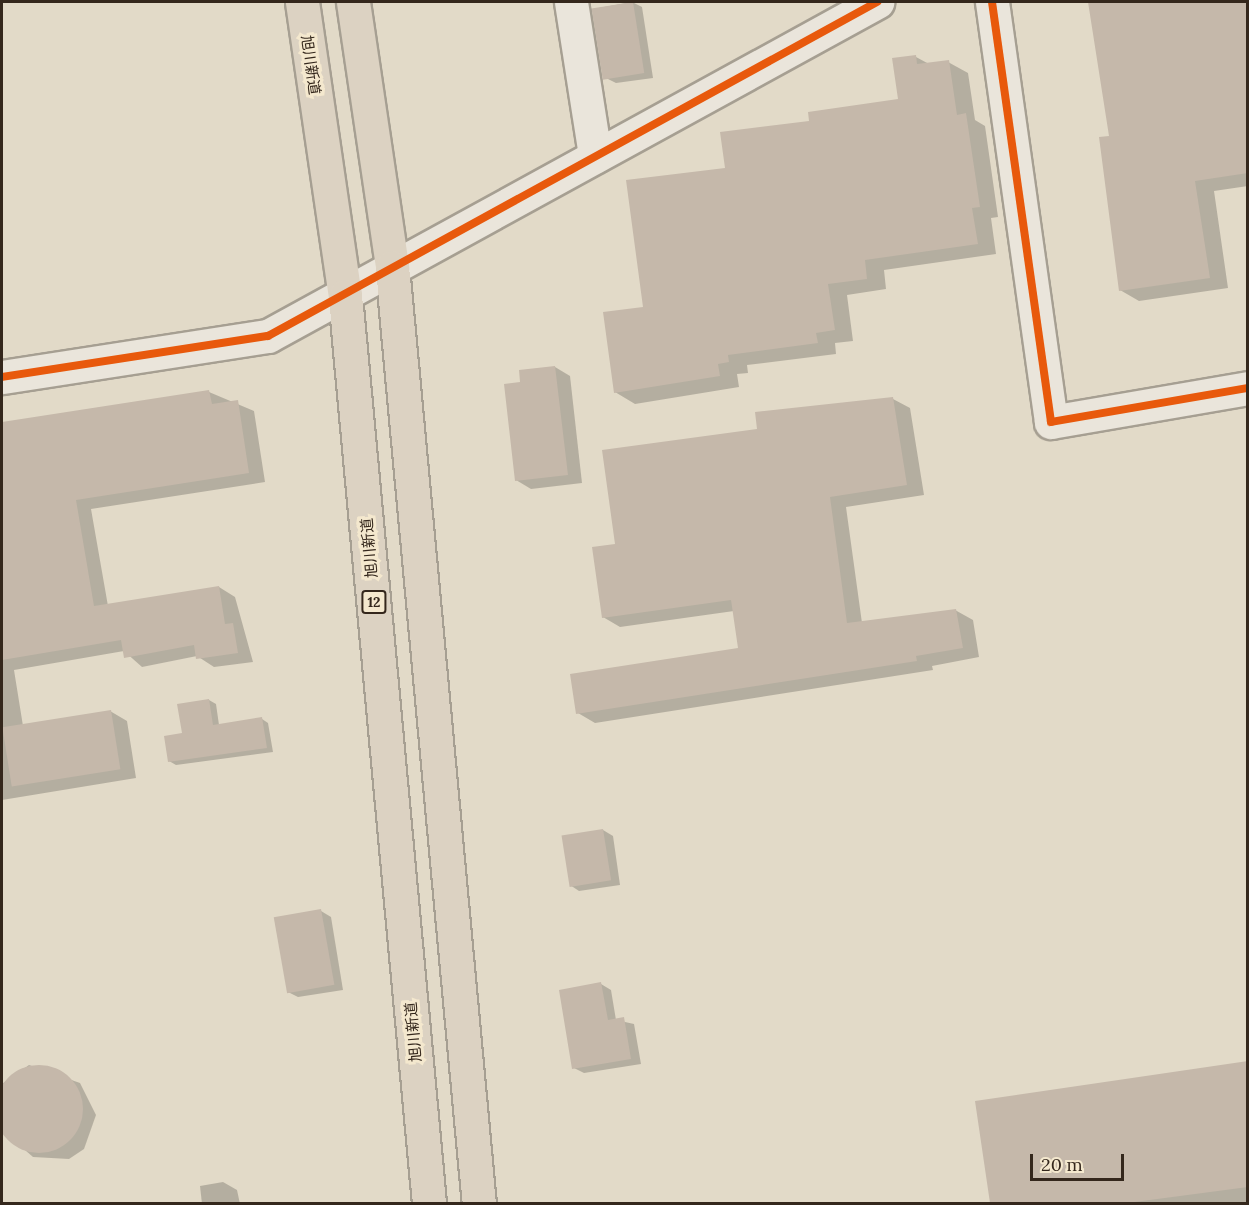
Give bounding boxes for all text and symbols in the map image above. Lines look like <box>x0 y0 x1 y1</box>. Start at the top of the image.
street label: 旭川新道 <box>298 34 324 96</box>
street label: 旭川新道 <box>357 517 381 579</box>
road number: 12 <box>360 591 388 613</box>
street label: 旭川新道 <box>401 1001 425 1063</box>
scale bar <box>1033 1142 1128 1180</box>
text: 20 m <box>1041 1153 1083 1176</box>

